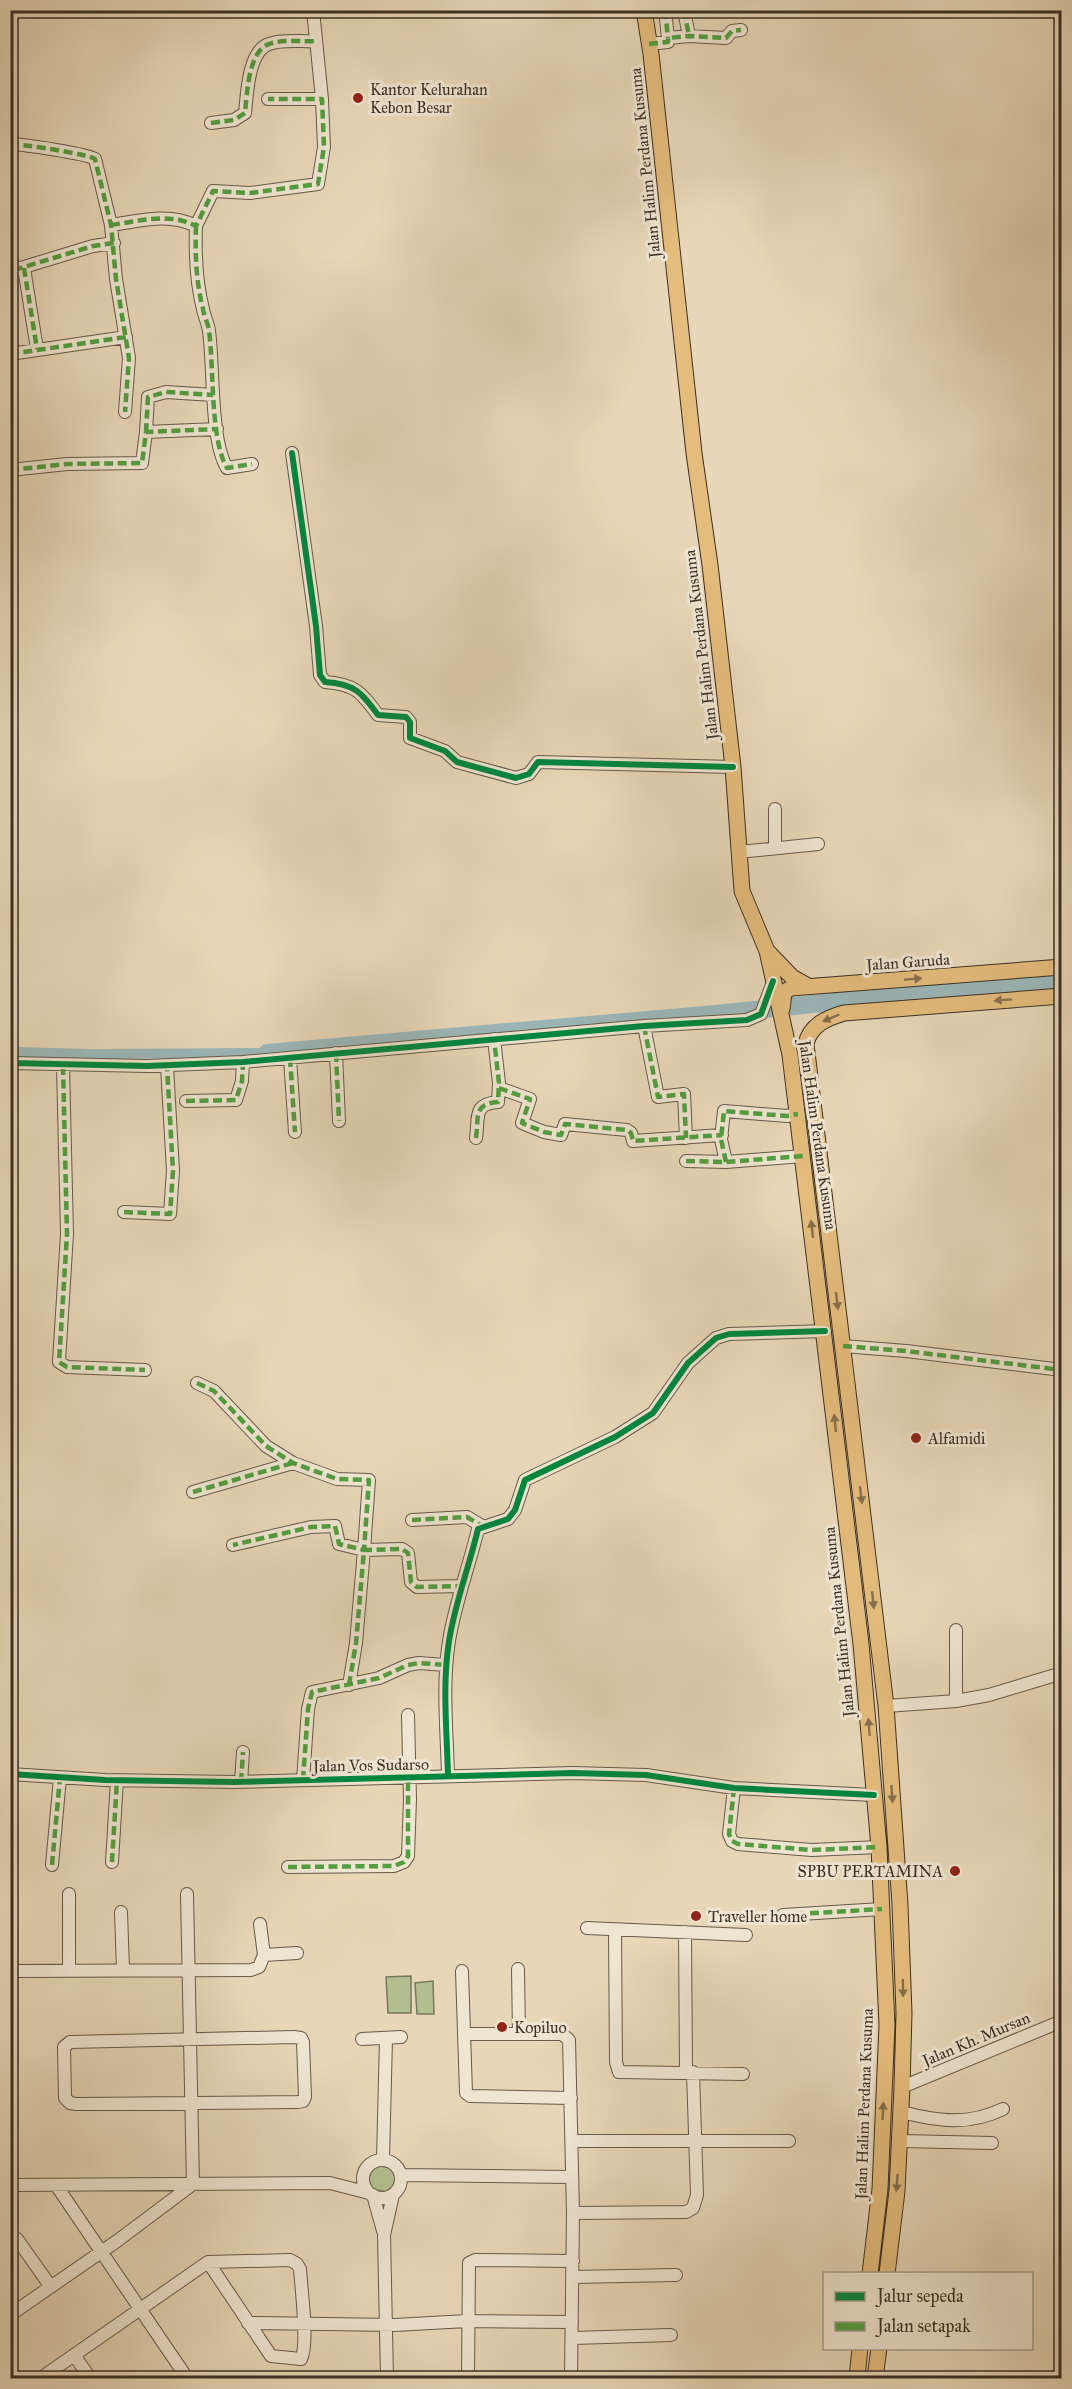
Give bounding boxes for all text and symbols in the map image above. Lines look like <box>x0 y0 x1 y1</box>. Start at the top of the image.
street label: Jalan Halim Perdana Kusuma <box>626 66 666 261</box>
place label: Kantor Kelurahan Kebon Besar <box>370 80 488 117</box>
marker: Kantor Kelurahan Kebon Besar <box>351 91 365 105</box>
street label: Jalan Halim Perdana Kusuma <box>680 548 723 743</box>
street label: Jalan Garuda <box>863 950 951 976</box>
one-way arrow <box>904 974 923 984</box>
one-way arrow <box>994 996 1013 1005</box>
one-way arrow <box>821 1013 839 1023</box>
street label: Jalan Halim Perdana Kusuma <box>794 1037 841 1231</box>
one-way arrow <box>808 1220 817 1239</box>
one-way arrow <box>833 1292 842 1311</box>
one-way arrow <box>830 1414 840 1433</box>
place label: Alfamidi <box>927 1429 986 1448</box>
marker: Alfamidi <box>909 1431 923 1445</box>
one-way arrow <box>857 1486 866 1505</box>
street label: Jalan Halim Perdana Kusuma <box>820 1525 860 1720</box>
one-way arrow <box>869 1590 878 1609</box>
one-way arrow <box>864 1718 874 1737</box>
street label: Jalan Vos Sudarso <box>311 1754 429 1777</box>
one-way arrow <box>887 1784 897 1803</box>
place label: SPBU PERTAMINA <box>797 1862 943 1881</box>
marker: SPBU PERTAMINA <box>948 1864 962 1878</box>
place label: Traveller home <box>708 1907 807 1926</box>
marker: Traveller home <box>689 1909 703 1923</box>
one-way arrow <box>899 1979 908 1998</box>
street label: Jalan Halim Perdana Kusuma <box>851 2008 878 2202</box>
street label: Jalan Kh. Mursan <box>917 2008 1033 2072</box>
place label: Kopiluo <box>514 2018 567 2037</box>
marker: Kopiluo <box>495 2020 509 2034</box>
one-way arrow <box>879 2101 888 2120</box>
one-way arrow <box>893 2174 902 2193</box>
legend <box>823 2272 1033 2350</box>
text: Jalur sepeda <box>875 2285 964 2308</box>
text: Jalan setapak <box>875 2315 971 2338</box>

